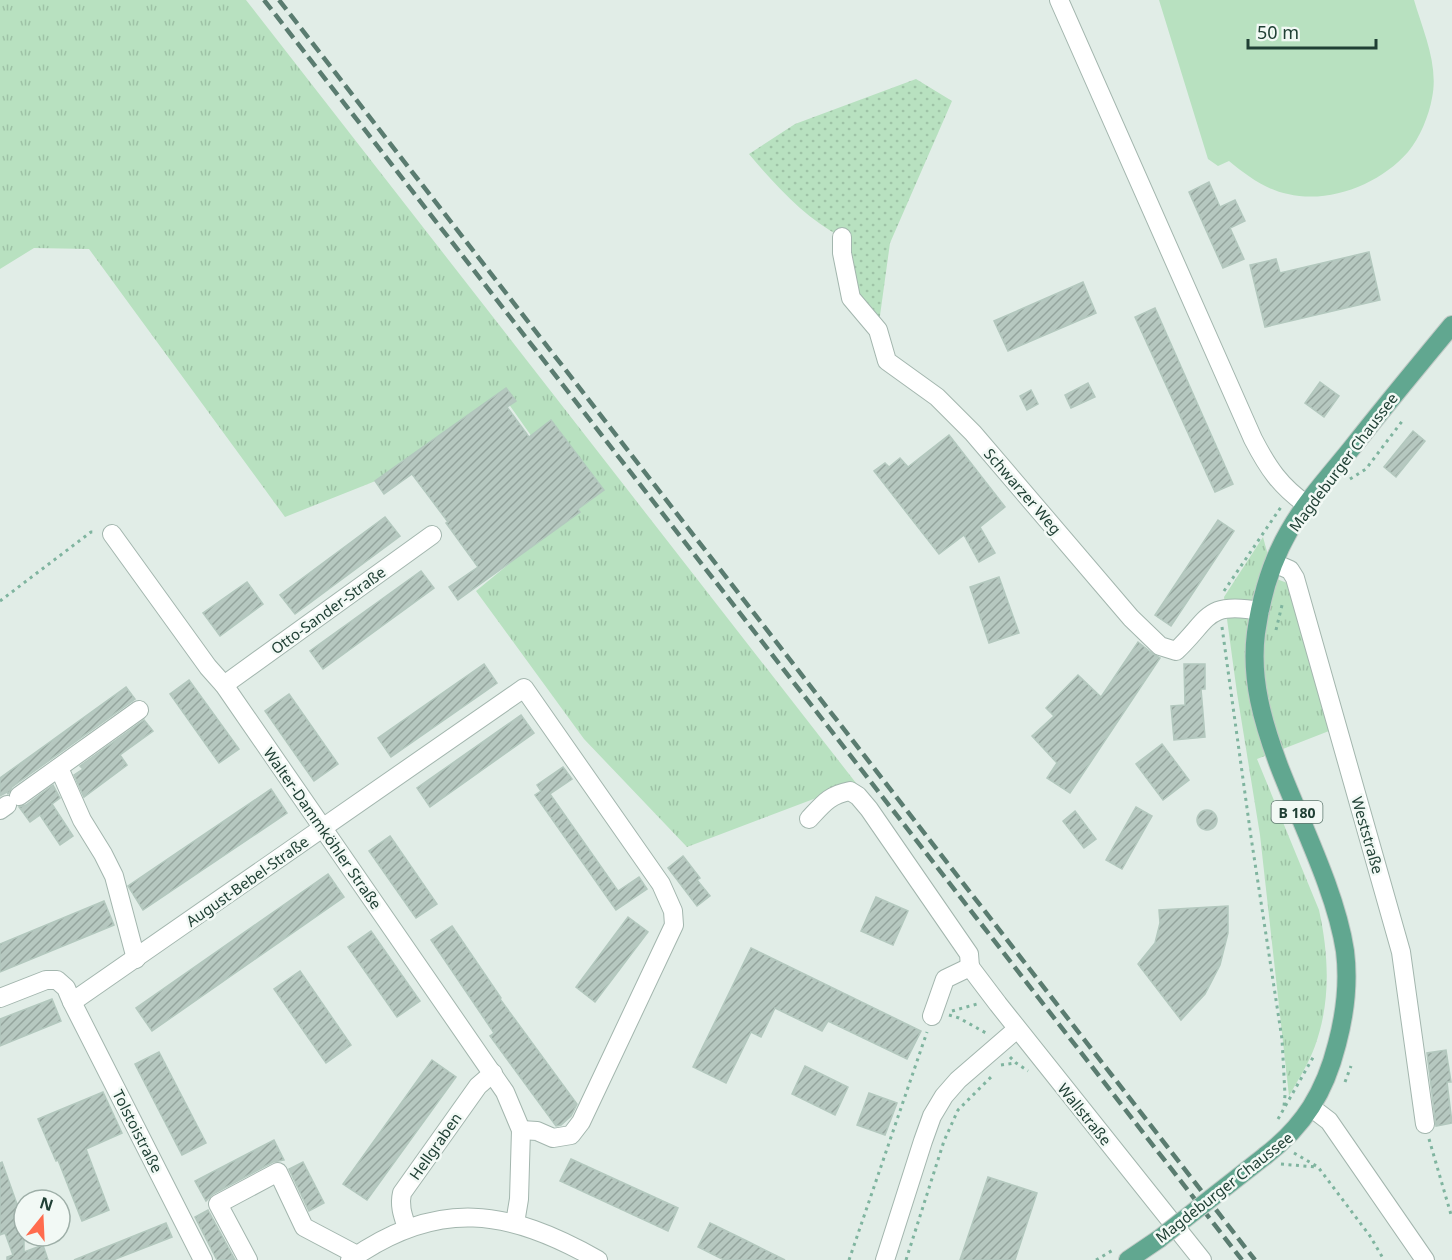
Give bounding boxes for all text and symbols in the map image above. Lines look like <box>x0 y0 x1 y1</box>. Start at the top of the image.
scale bar <box>1248 12 1376 50</box>
text: 50 m <box>1257 20 1299 44</box>
street label: Magdeburger Chaussee <box>1284 389 1402 535</box>
street label: Schwarzer Weg <box>980 444 1066 538</box>
street label: Otto-Sander-Straße <box>267 562 389 658</box>
street label: Walter-Dammköhler Straße <box>259 743 387 913</box>
street label: Weststraße <box>1347 794 1389 876</box>
road number: B 180 <box>1272 801 1322 823</box>
street label: August-Bebel-Straße <box>182 831 312 931</box>
street label: Wallstraße <box>1054 1079 1116 1149</box>
street label: Tolstoistraße <box>109 1086 167 1176</box>
street label: Hellgraben <box>404 1108 466 1184</box>
street label: Magdeburger Chaussee <box>1151 1127 1297 1247</box>
north arrow <box>12 1188 72 1248</box>
text: N <box>37 1191 56 1216</box>

